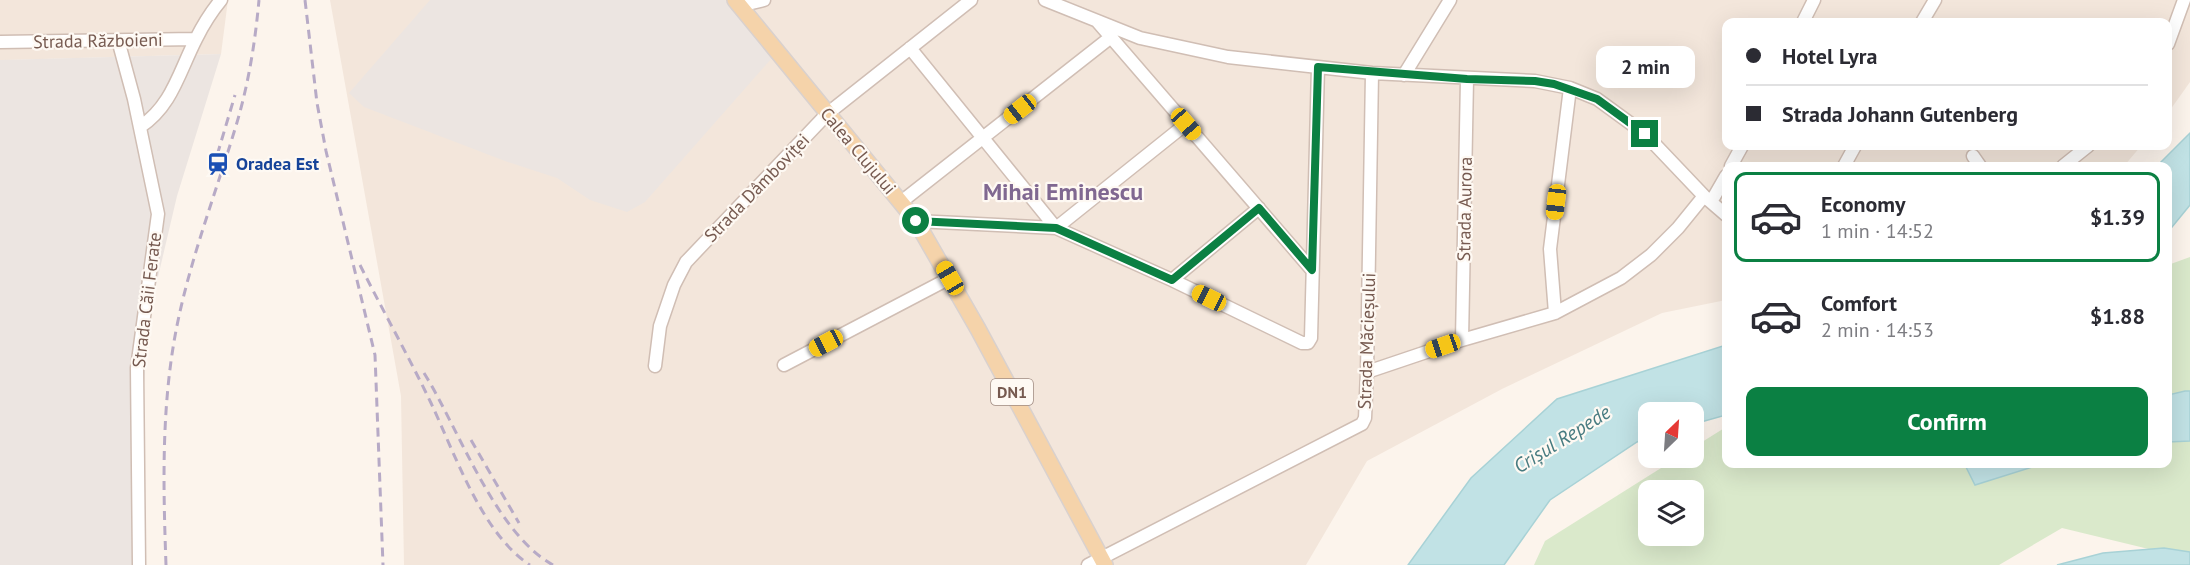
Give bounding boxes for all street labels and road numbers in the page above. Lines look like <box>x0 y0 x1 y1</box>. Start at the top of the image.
street label: Strada Războieni <box>33 28 163 53</box>
street label: Calea Clujului <box>815 102 901 199</box>
street label: Strada Dâmboviței <box>699 129 814 247</box>
street label: Strada Aurora <box>1452 156 1477 261</box>
street label: Strada Căii Ferate <box>127 231 166 369</box>
street label: Strada Măcieșului <box>1353 272 1380 410</box>
road number: DN1 <box>991 379 1033 405</box>

